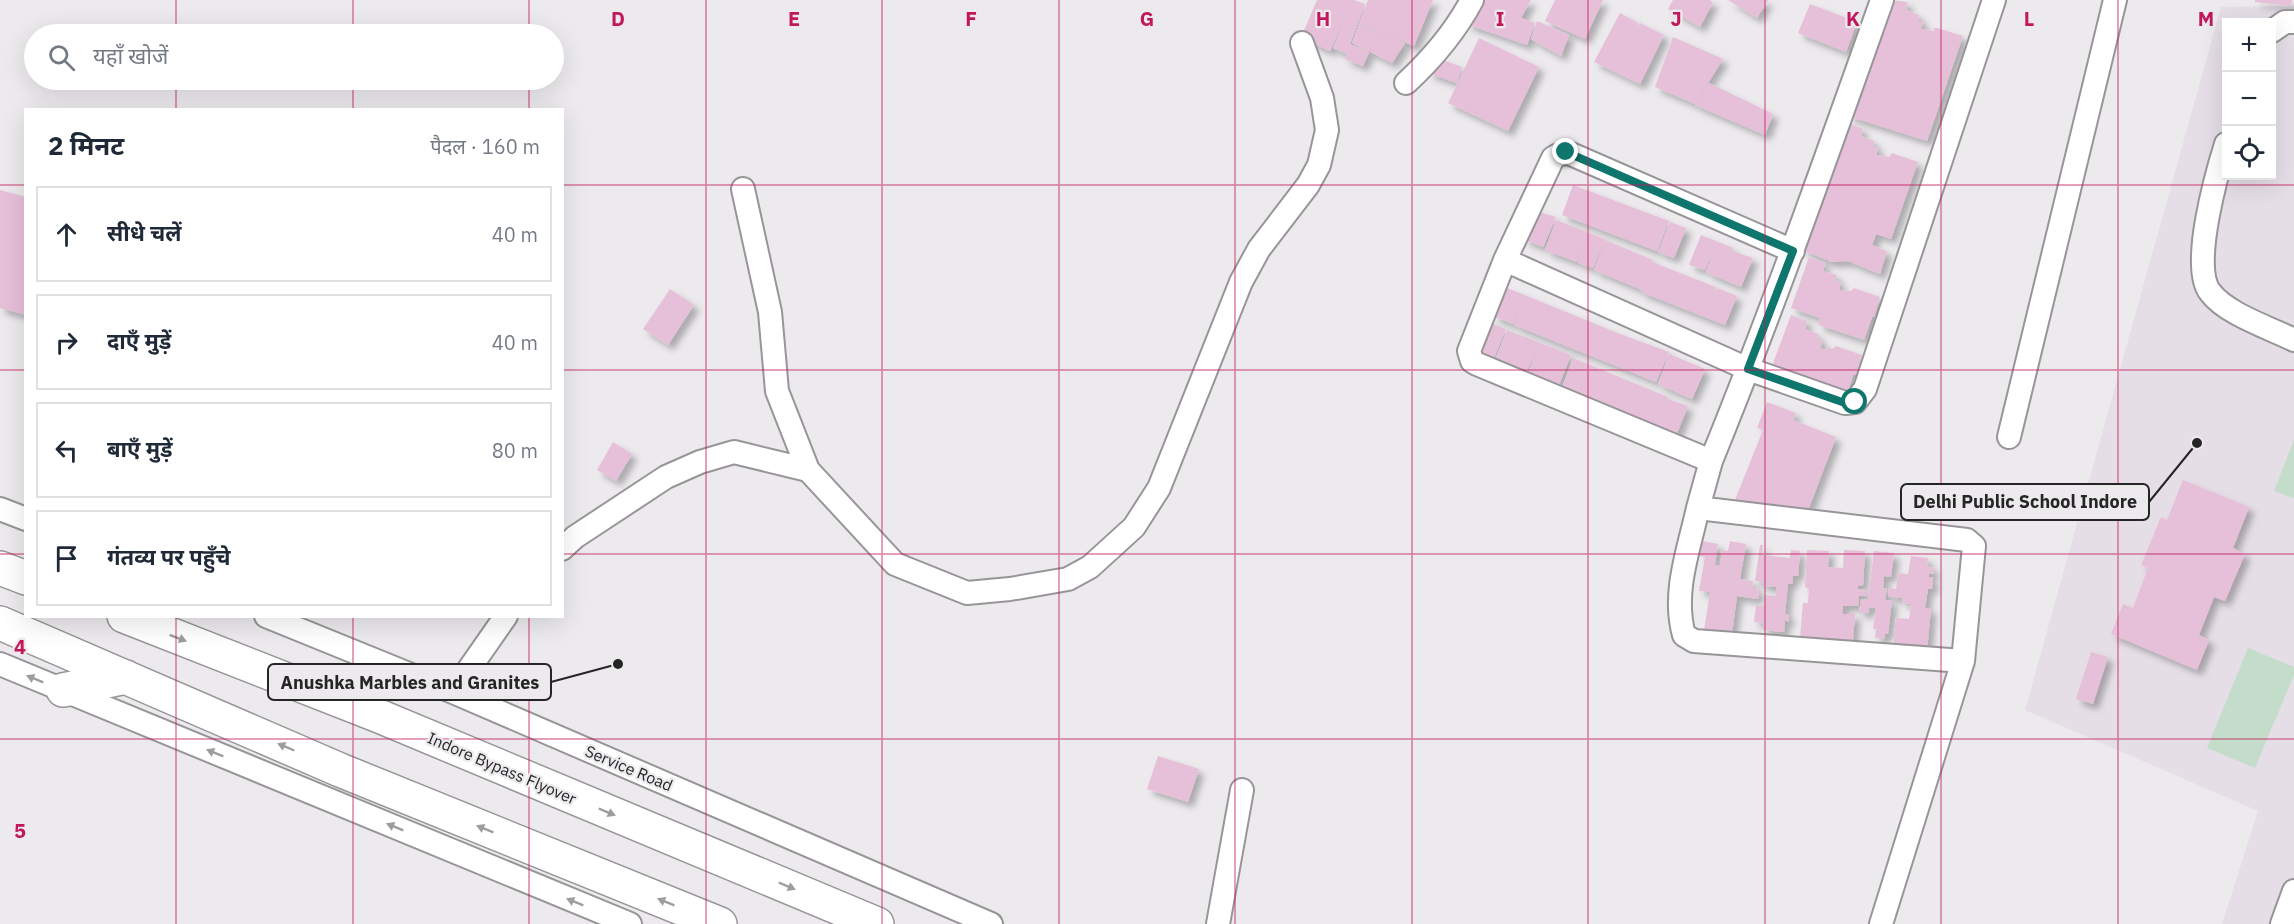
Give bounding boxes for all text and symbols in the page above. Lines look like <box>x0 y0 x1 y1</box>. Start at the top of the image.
text: D <box>611 5 625 32</box>
text: E <box>788 5 800 32</box>
text: F <box>965 5 977 32</box>
text: G <box>1140 5 1154 32</box>
text: H <box>1316 5 1330 32</box>
text: I <box>1496 5 1504 32</box>
text: J <box>1670 5 1682 32</box>
text: K <box>1846 5 1860 32</box>
text: L <box>2024 5 2034 32</box>
text: M <box>2198 5 2214 32</box>
map controls <box>2222 18 2276 180</box>
button: + <box>2222 18 2276 72</box>
search box <box>24 24 564 90</box>
icon: search <box>45 41 78 74</box>
text: यहाँ खोजें <box>93 41 168 70</box>
button: − <box>2222 72 2276 126</box>
button: locate <box>2222 126 2276 180</box>
text: 2 मिनट <box>48 128 124 162</box>
text: पैदल · 160 m <box>430 133 540 160</box>
route end <box>1552 138 1578 164</box>
icon: ahead <box>50 218 83 251</box>
text: सीधे चलें <box>107 218 182 247</box>
text: 40 m <box>492 221 538 248</box>
icon: right <box>50 326 83 359</box>
text: दाएँ मुड़ें <box>107 326 171 355</box>
text: 40 m <box>492 329 538 356</box>
route start <box>1841 388 1867 414</box>
icon: left <box>50 434 83 467</box>
text: बाएँ मुड़ें <box>107 434 173 463</box>
text: 80 m <box>492 437 538 464</box>
callout: Delhi Public School Indore <box>1901 484 2149 520</box>
text: Delhi Public School Indore <box>1913 490 2137 513</box>
icon: arrive <box>50 542 83 575</box>
text: गंतव्य पर पहुँचे <box>107 542 231 571</box>
text: 4 <box>14 633 26 660</box>
one-way arrow <box>170 633 188 643</box>
callout: Anushka Marbles and Granites <box>268 664 551 700</box>
text: Anushka Marbles and Granites <box>281 671 539 694</box>
one-way arrow <box>25 674 43 684</box>
street label: Indore Bypass Flyover <box>425 728 580 808</box>
street label: Service Road <box>582 741 676 795</box>
one-way arrow <box>278 742 295 751</box>
one-way arrow <box>206 748 224 757</box>
one-way arrow <box>598 808 616 817</box>
text: 5 <box>14 817 26 844</box>
one-way arrow <box>386 822 404 832</box>
one-way arrow <box>476 824 494 834</box>
one-way arrow <box>779 882 796 891</box>
one-way arrow <box>566 897 584 907</box>
one-way arrow <box>657 897 675 906</box>

